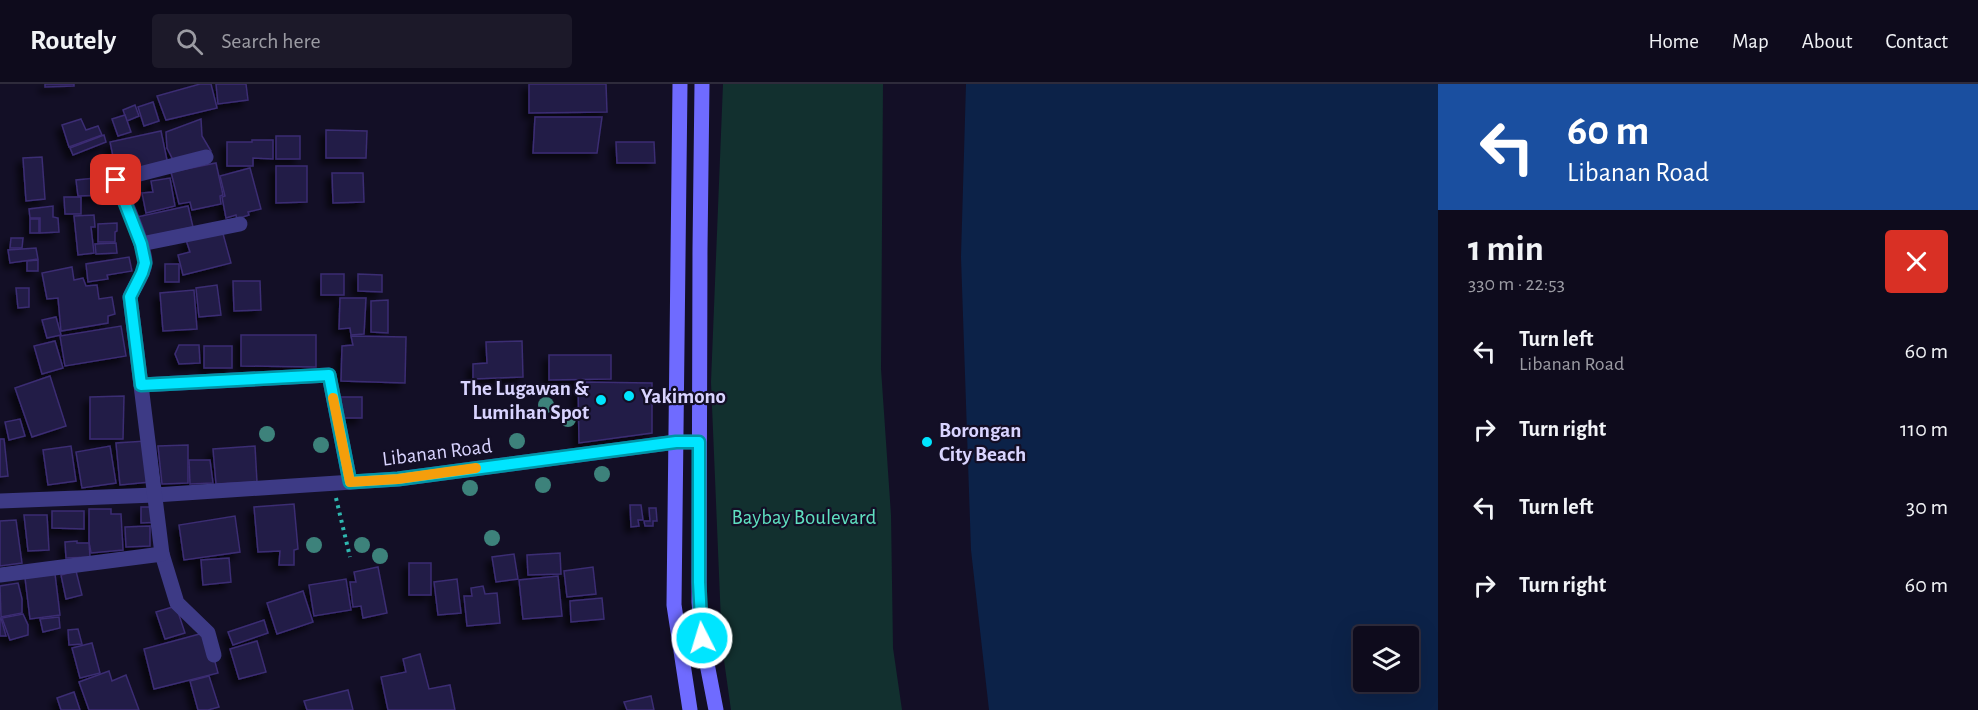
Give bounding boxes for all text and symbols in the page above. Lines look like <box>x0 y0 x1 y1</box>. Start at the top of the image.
search box <box>152 14 572 68</box>
icon: search <box>173 25 206 58</box>
text: Routely <box>30 27 116 55</box>
text: Search here <box>221 30 321 52</box>
text: Home <box>1648 31 1699 52</box>
text: Map <box>1732 31 1769 52</box>
text: About <box>1802 31 1852 52</box>
text: Contact <box>1885 31 1948 52</box>
icon: left <box>1468 108 1546 186</box>
text: 60 m <box>1567 110 1649 152</box>
pin <box>90 154 141 205</box>
text: Libanan Road <box>1567 159 1709 186</box>
icon: arrive <box>99 163 132 196</box>
button: close <box>1885 230 1948 293</box>
text: 1 min <box>1468 231 1544 267</box>
text: 330 m · 22:53 <box>1468 274 1565 294</box>
text: Turn left <box>1519 328 1593 350</box>
icon: left <box>1468 335 1501 368</box>
text: 60 m <box>1905 340 1948 362</box>
text: Libanan Road <box>1519 354 1624 374</box>
place label: The Lugawan & Lumihan Spot <box>460 378 589 423</box>
place label: Yakimono <box>641 386 726 407</box>
marker: Yakimono <box>622 389 636 403</box>
marker: The Lugawan & Lumihan Spot <box>594 393 608 407</box>
icon: right <box>1468 413 1501 446</box>
text: Turn right <box>1519 418 1606 440</box>
text: 110 m <box>1900 418 1948 440</box>
place label: Borongan City Beach <box>939 420 1026 465</box>
street label: Libanan Road <box>381 435 493 470</box>
marker: Borongan City Beach <box>920 435 934 449</box>
icon: left <box>1468 491 1501 524</box>
text: Turn left <box>1519 496 1593 518</box>
text: 30 m <box>1906 496 1948 518</box>
park label: Baybay Boulevard <box>732 507 877 528</box>
icon: right <box>1468 569 1501 602</box>
text: Turn right <box>1519 574 1606 596</box>
text: 60 m <box>1905 574 1948 596</box>
position arrow <box>670 606 734 670</box>
map controls <box>1353 626 1419 692</box>
button: layers <box>1353 626 1419 692</box>

